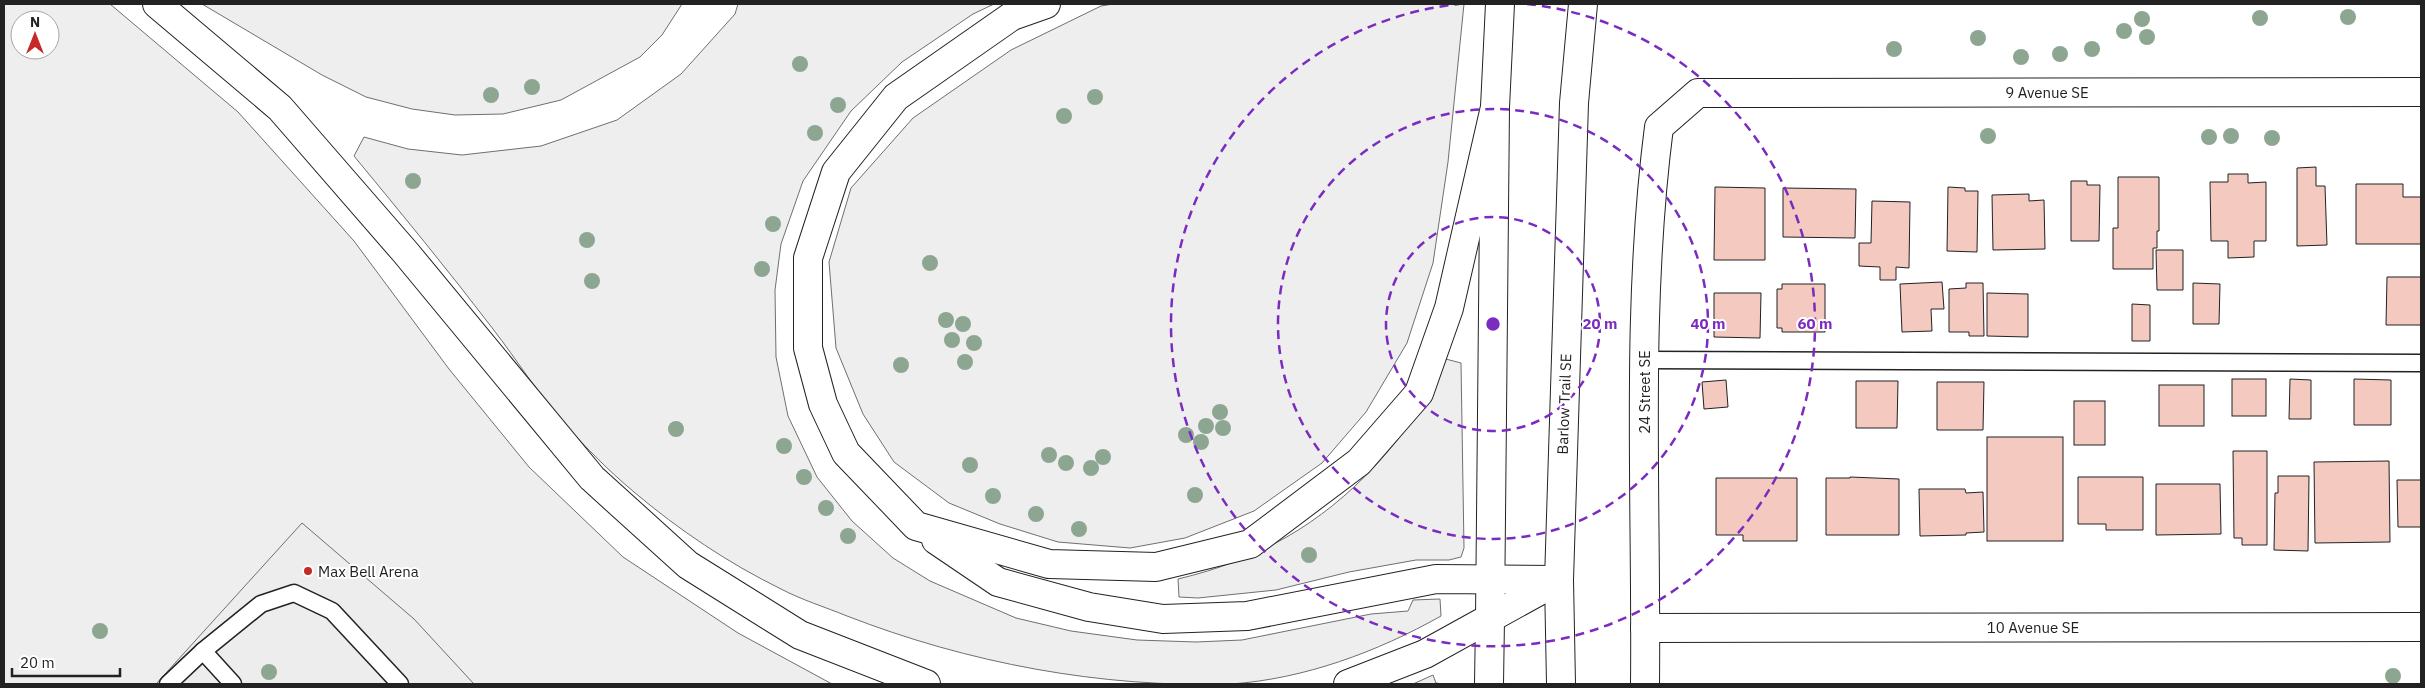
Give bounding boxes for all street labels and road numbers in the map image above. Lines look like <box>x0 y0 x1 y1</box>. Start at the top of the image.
street label: 9 Avenue SE <box>2005 83 2089 102</box>
street label: 24 Street SE <box>1635 350 1654 434</box>
street label: Barlow Trail SE <box>1553 353 1575 455</box>
street label: 10 Avenue SE <box>1987 618 2079 637</box>

